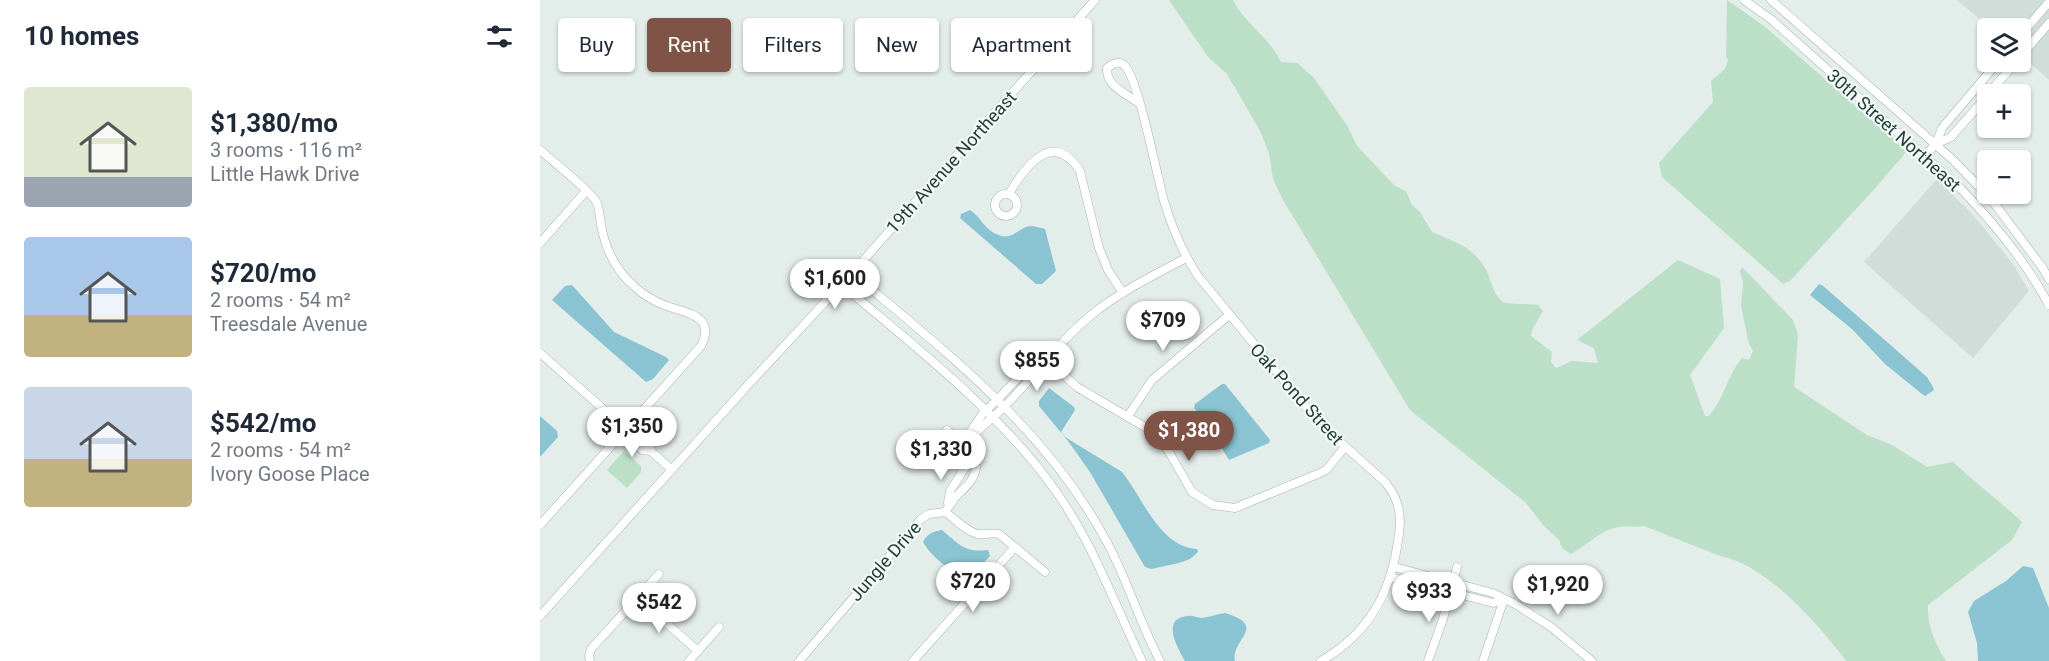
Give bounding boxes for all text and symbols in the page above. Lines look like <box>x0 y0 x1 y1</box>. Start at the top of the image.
chip: Buy <box>558 18 635 72</box>
chip: Rent <box>647 18 731 72</box>
chip: Filters <box>743 18 843 72</box>
chip: New <box>855 18 939 72</box>
chip: Apartment <box>951 18 1092 72</box>
map controls <box>1977 18 2031 204</box>
button: layers <box>1977 18 2031 72</box>
icon: filters <box>483 20 516 53</box>
text: 10 homes <box>24 21 139 51</box>
street label: 30th Street Northeast <box>1823 65 1965 196</box>
button: + <box>1977 84 2031 138</box>
street label: 19th Avenue Northeast <box>882 87 1020 237</box>
text: $1,380/mo <box>210 108 338 138</box>
icon: home <box>72 111 144 183</box>
text: 3 rooms · 116 m² <box>210 138 362 162</box>
button: − <box>1977 150 2031 204</box>
text: Little Hawk Drive <box>210 162 359 186</box>
text: $720/mo <box>210 258 317 288</box>
pin: $1,600 <box>786 259 884 310</box>
icon: home <box>72 261 144 333</box>
text: $1,600 <box>804 266 866 290</box>
text: 2 rooms · 54 m² <box>210 288 351 312</box>
pin: $709 <box>1127 301 1199 352</box>
text: $709 <box>1140 308 1186 332</box>
text: Treesdale Avenue <box>210 312 367 336</box>
street label: Oak Pond Street <box>1246 339 1348 449</box>
pin: $855 <box>1001 341 1073 392</box>
text: $855 <box>1014 348 1060 372</box>
pin: $1,350 <box>583 407 681 458</box>
text: $542/mo <box>210 408 317 438</box>
icon: home <box>72 411 144 483</box>
pin: $1,380 <box>1140 411 1238 462</box>
text: $1,350 <box>601 414 663 438</box>
text: $1,380 <box>1158 418 1220 442</box>
pin: $1,330 <box>892 430 990 481</box>
text: $1,330 <box>910 437 972 461</box>
text: 2 rooms · 54 m² <box>210 438 351 462</box>
text: Ivory Goose Place <box>210 462 370 486</box>
street label: Jungle Drive <box>845 517 925 605</box>
pin: $720 <box>937 562 1009 613</box>
pin: $1,920 <box>1509 565 1607 616</box>
text: $720 <box>950 569 996 593</box>
pin: $933 <box>1393 572 1465 623</box>
text: $1,920 <box>1527 572 1589 596</box>
text: $933 <box>1406 579 1452 603</box>
pin: $542 <box>623 583 695 634</box>
text: $542 <box>636 590 682 614</box>

